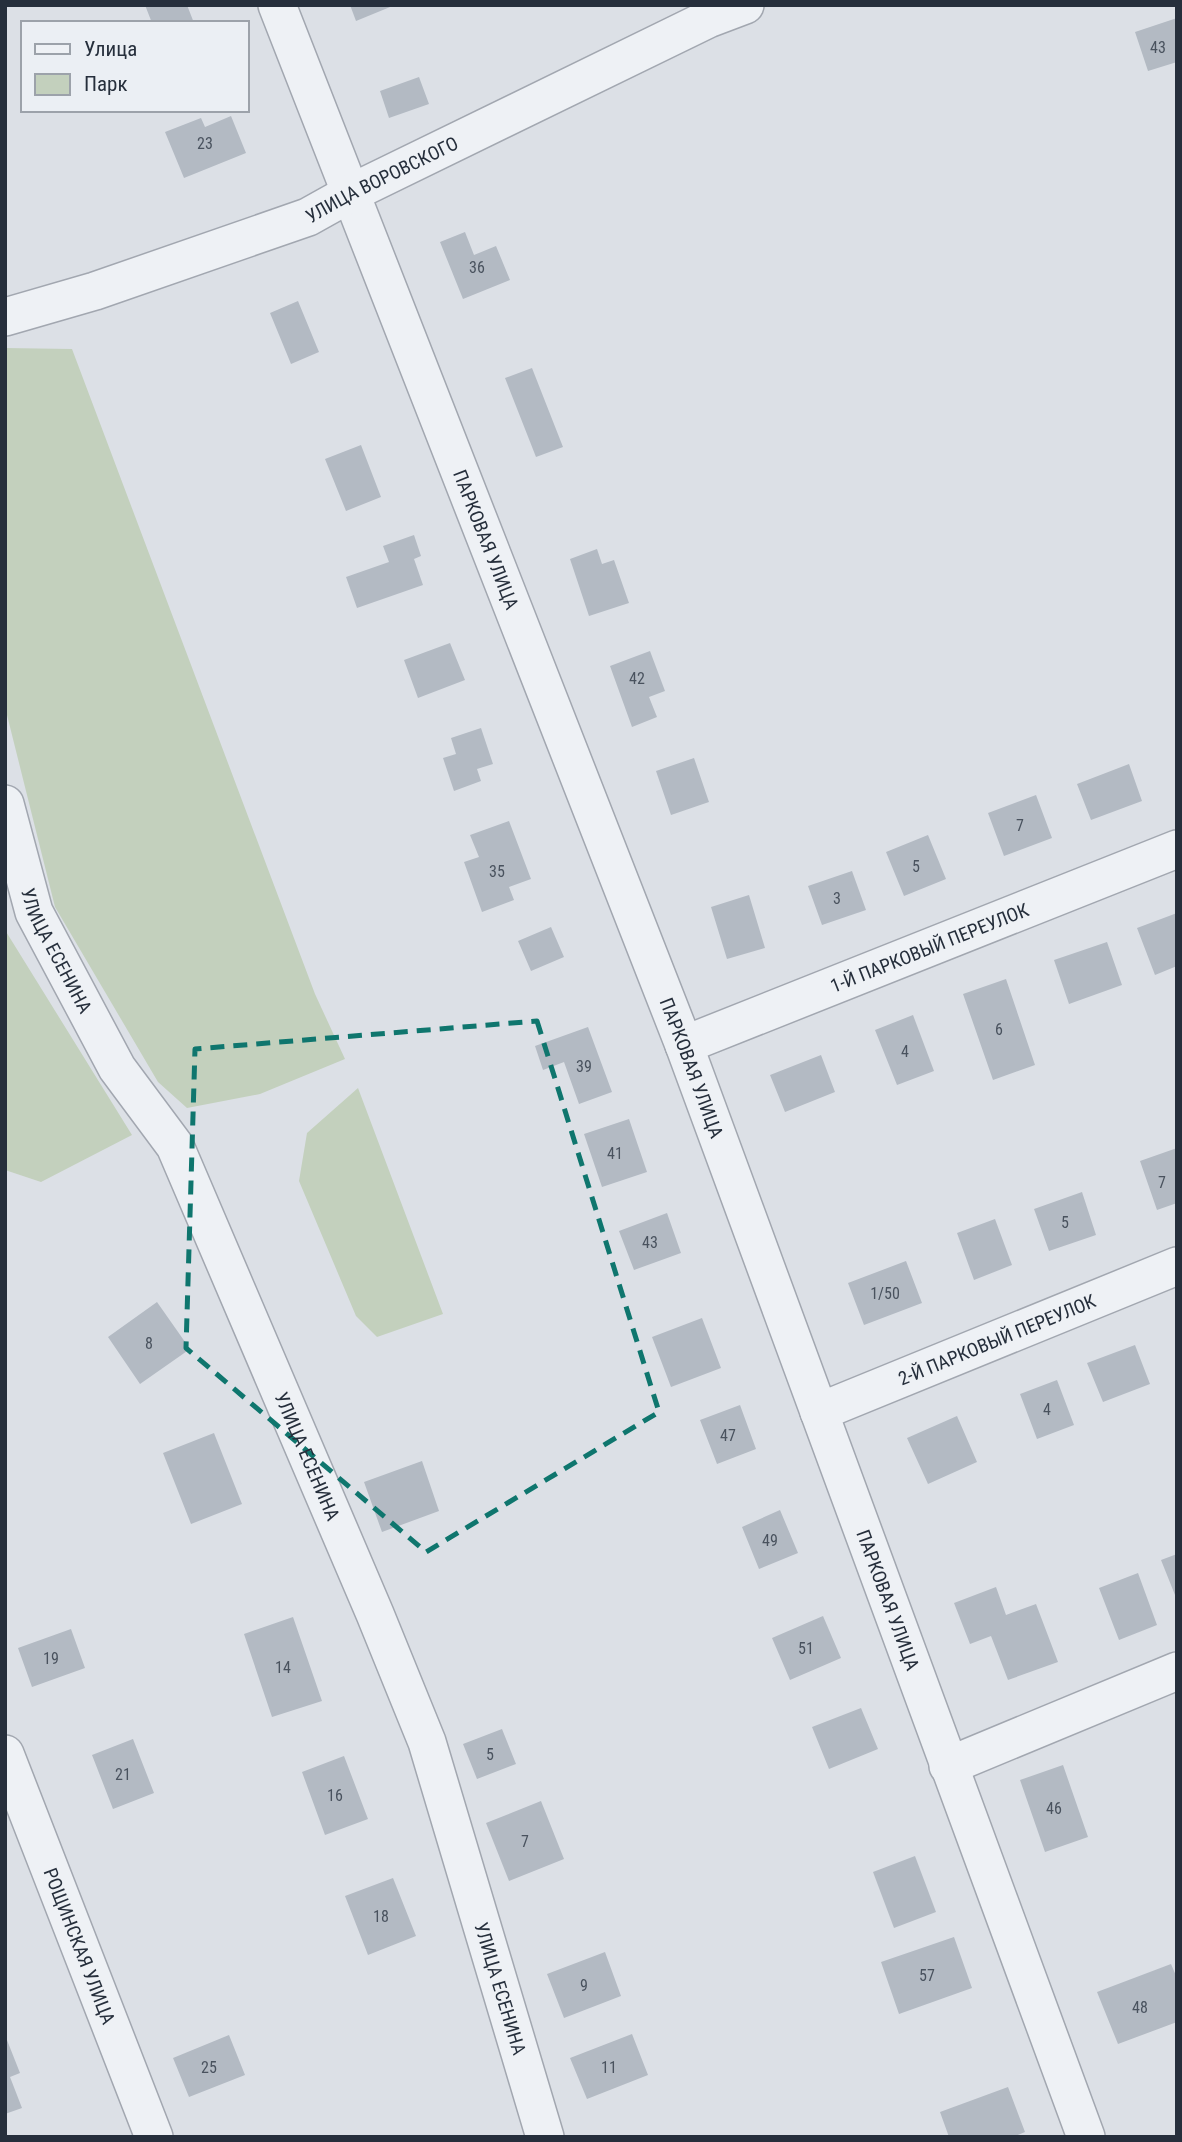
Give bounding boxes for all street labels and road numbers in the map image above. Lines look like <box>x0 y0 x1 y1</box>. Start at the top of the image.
street label: УЛИЦА ВОРОВСКОГО <box>301 131 462 228</box>
street label: ПАРКОВАЯ УЛИЦА <box>448 466 524 613</box>
street label: УЛИЦА ЕСЕНИНА <box>17 885 97 1017</box>
street label: 1-Й ПАРКОВЫЙ ПЕРЕУЛОК <box>827 898 1032 997</box>
street label: ПАРКОВАЯ УЛИЦА <box>655 994 729 1141</box>
street label: 2-Й ПАРКОВЫЙ ПЕРЕУЛОК <box>895 1289 1099 1390</box>
street label: УЛИЦА ЕСЕНИНА <box>270 1389 345 1524</box>
street label: ПАРКОВАЯ УЛИЦА <box>852 1526 925 1673</box>
street label: РОЩИНСКАЯ УЛИЦА <box>39 1865 120 2027</box>
street label: УЛИЦА ЕСЕНИНА <box>470 1919 531 2057</box>

